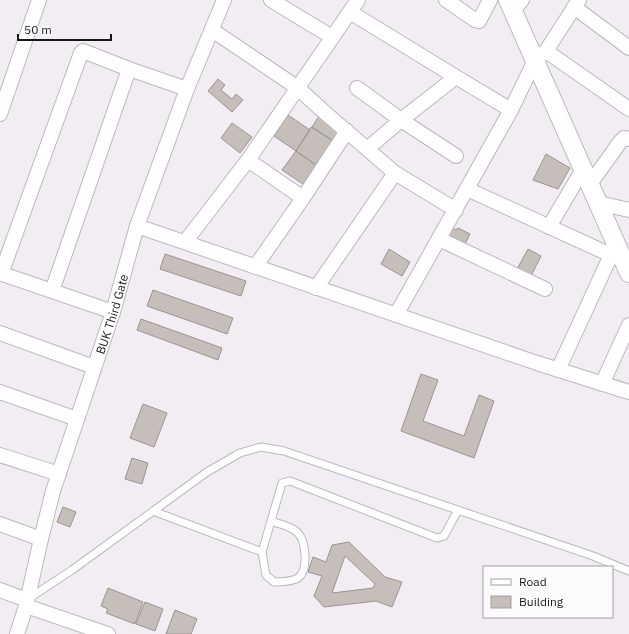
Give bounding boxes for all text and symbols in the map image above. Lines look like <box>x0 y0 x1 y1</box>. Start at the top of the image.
scale bar <box>18 16 111 42</box>
text: 50 m <box>24 22 52 37</box>
street label: BUK Third Gate <box>92 272 131 356</box>
legend <box>483 566 613 618</box>
text: Road <box>519 574 547 589</box>
text: Building <box>519 594 564 609</box>

